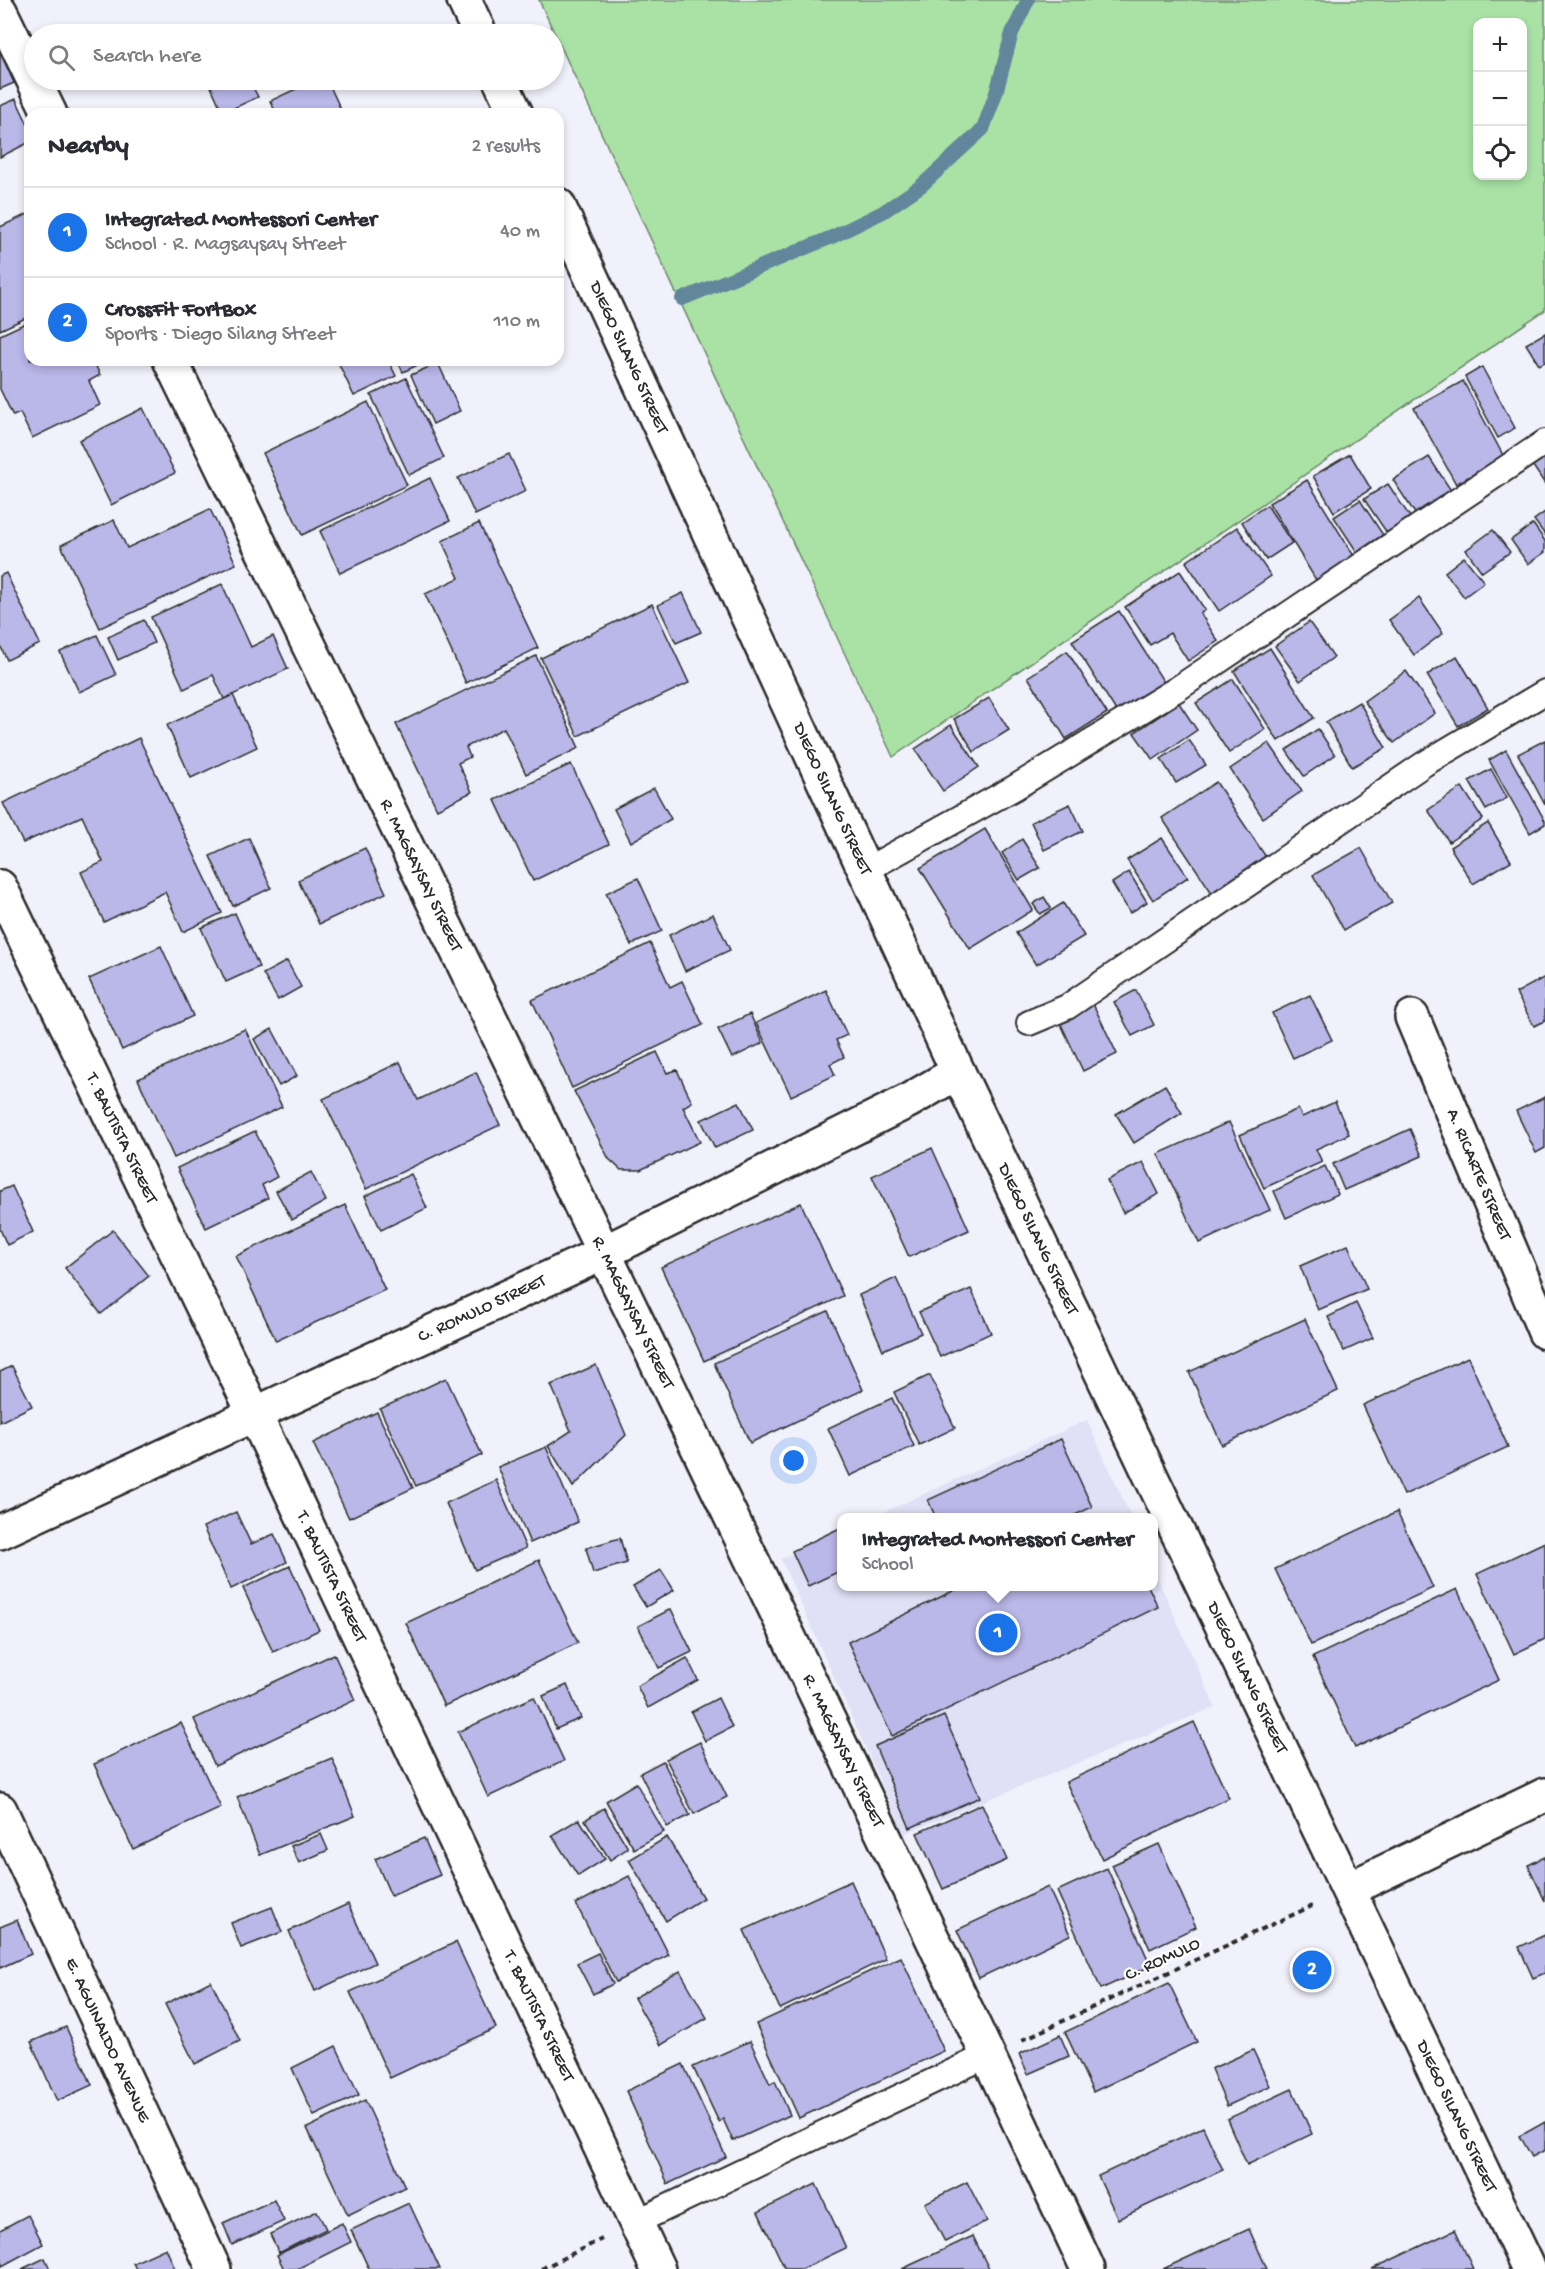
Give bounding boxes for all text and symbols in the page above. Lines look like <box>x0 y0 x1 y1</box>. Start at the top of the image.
map controls <box>1473 18 1527 180</box>
button: + <box>1473 18 1527 72</box>
search box <box>24 24 564 90</box>
icon: search <box>45 41 78 74</box>
text: Search here <box>93 44 201 70</box>
button: − <box>1473 72 1527 126</box>
button: locate <box>1473 126 1527 180</box>
text: Nearby <box>48 132 129 163</box>
text: 2 results <box>471 136 540 159</box>
text: Integrated Montessori Center <box>105 208 377 234</box>
text: 1 <box>63 221 72 244</box>
text: 40 m <box>500 221 540 244</box>
text: School · R. Magsaysay Street <box>105 234 345 257</box>
street label: DIEGO SILANG STREET <box>584 277 673 438</box>
text: CrossFit FortBox <box>105 298 256 324</box>
text: 2 <box>63 311 72 334</box>
text: 110 m <box>494 311 540 334</box>
text: Sports · Diego Silang Street <box>105 324 335 347</box>
street label: DIEGO SILANG STREET <box>787 719 877 879</box>
street label: R. MAGSAYSAY STREET <box>375 796 467 956</box>
street label: T. BAUTISTA STREET <box>80 1069 162 1208</box>
street label: A. RICARTE STREET <box>1441 1106 1516 1244</box>
street label: DIEGO SILANG STREET <box>992 1159 1083 1319</box>
street label: R. MAGSAYSAY STREET <box>587 1233 679 1393</box>
street label: C. ROMULO STREET <box>415 1270 550 1348</box>
your location <box>779 1446 808 1475</box>
street label: T. BAUTISTA STREET <box>291 1507 372 1647</box>
popup <box>837 1513 1158 1591</box>
text: Integrated Montessori Center <box>862 1528 1133 1554</box>
text: School <box>862 1554 914 1577</box>
street label: DIEGO SILANG STREET <box>1202 1598 1292 1758</box>
pin: 1 <box>978 1610 1018 1656</box>
street label: R. MAGSAYSAY STREET <box>798 1671 889 1831</box>
street label: C. ROMULO <box>1122 1933 1204 1986</box>
street label: T. BAUTISTA STREET <box>498 1946 579 2086</box>
pin: 2 <box>1292 1948 1332 1992</box>
street label: E. AGUINALDO AVENUE <box>60 1955 155 2126</box>
street label: DIEGO SILANG STREET <box>1411 2036 1502 2196</box>

